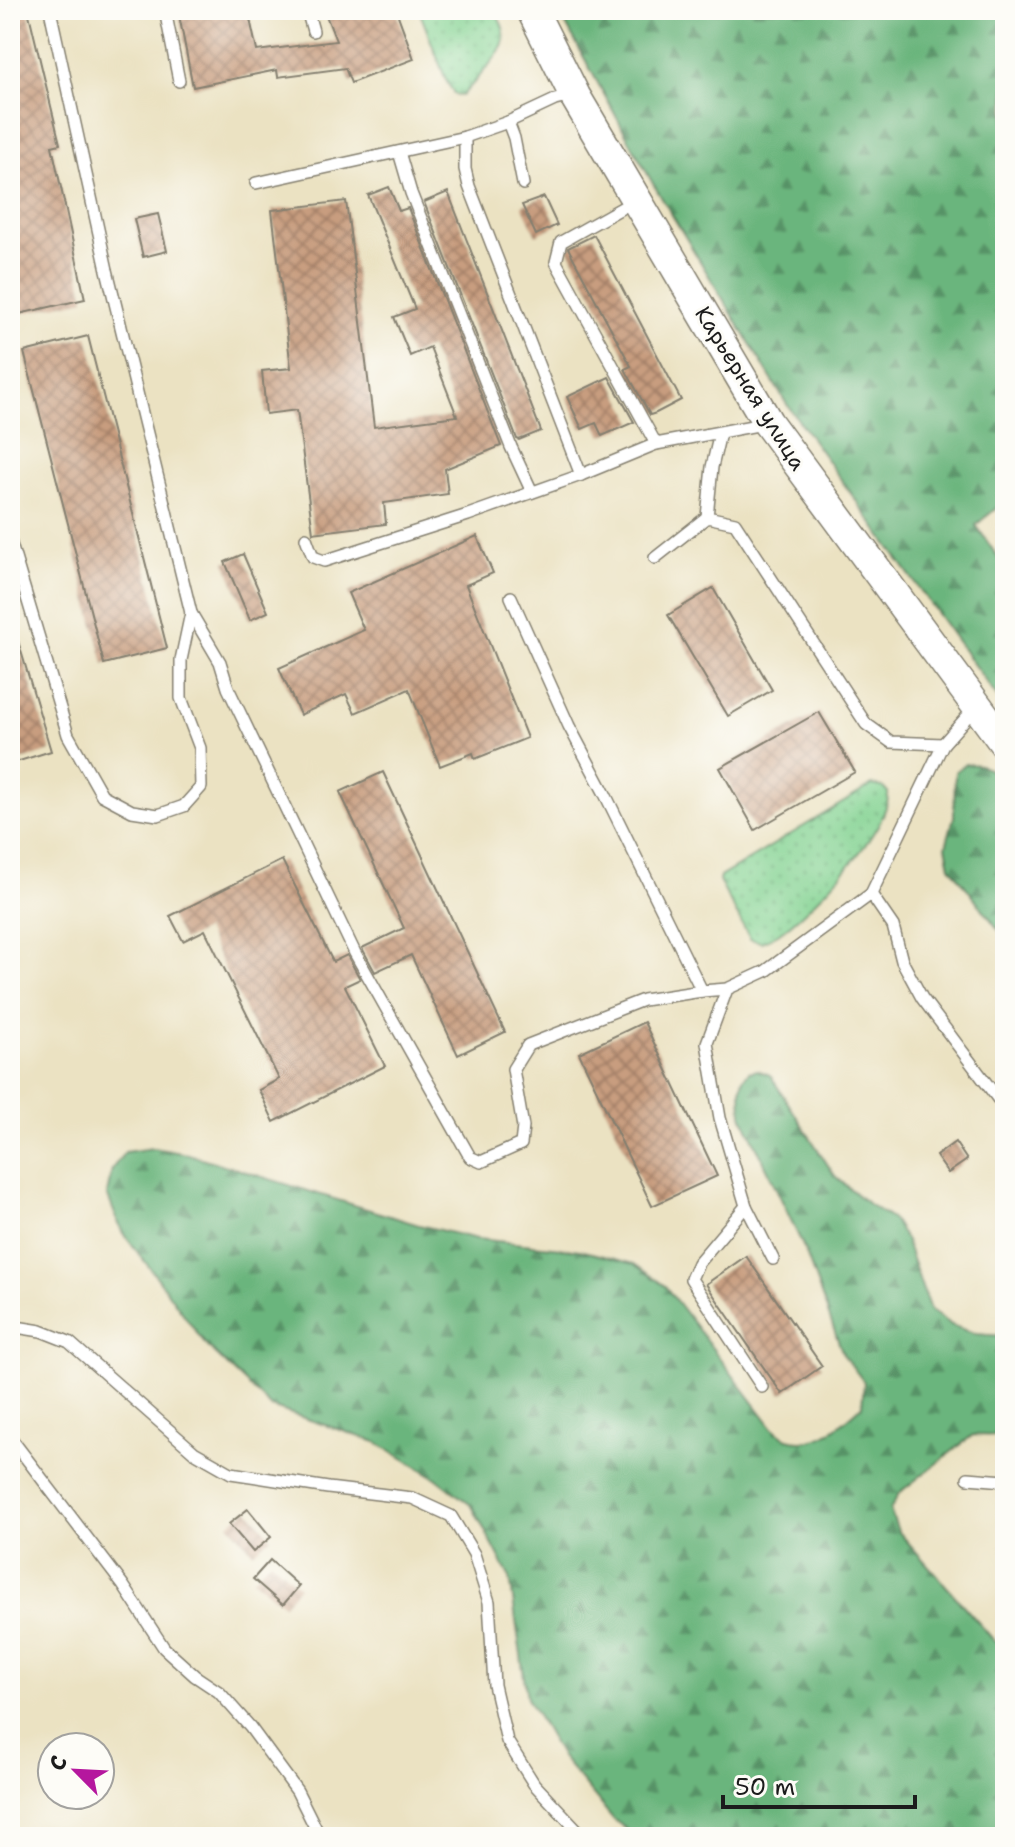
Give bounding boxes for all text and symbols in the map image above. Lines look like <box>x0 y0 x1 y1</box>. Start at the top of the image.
street label: Карьерная улица <box>688 301 813 476</box>
north arrow <box>36 1731 116 1811</box>
text: С <box>42 1751 74 1775</box>
scale bar <box>723 1759 915 1809</box>
text: 50 m <box>735 1771 795 1803</box>

